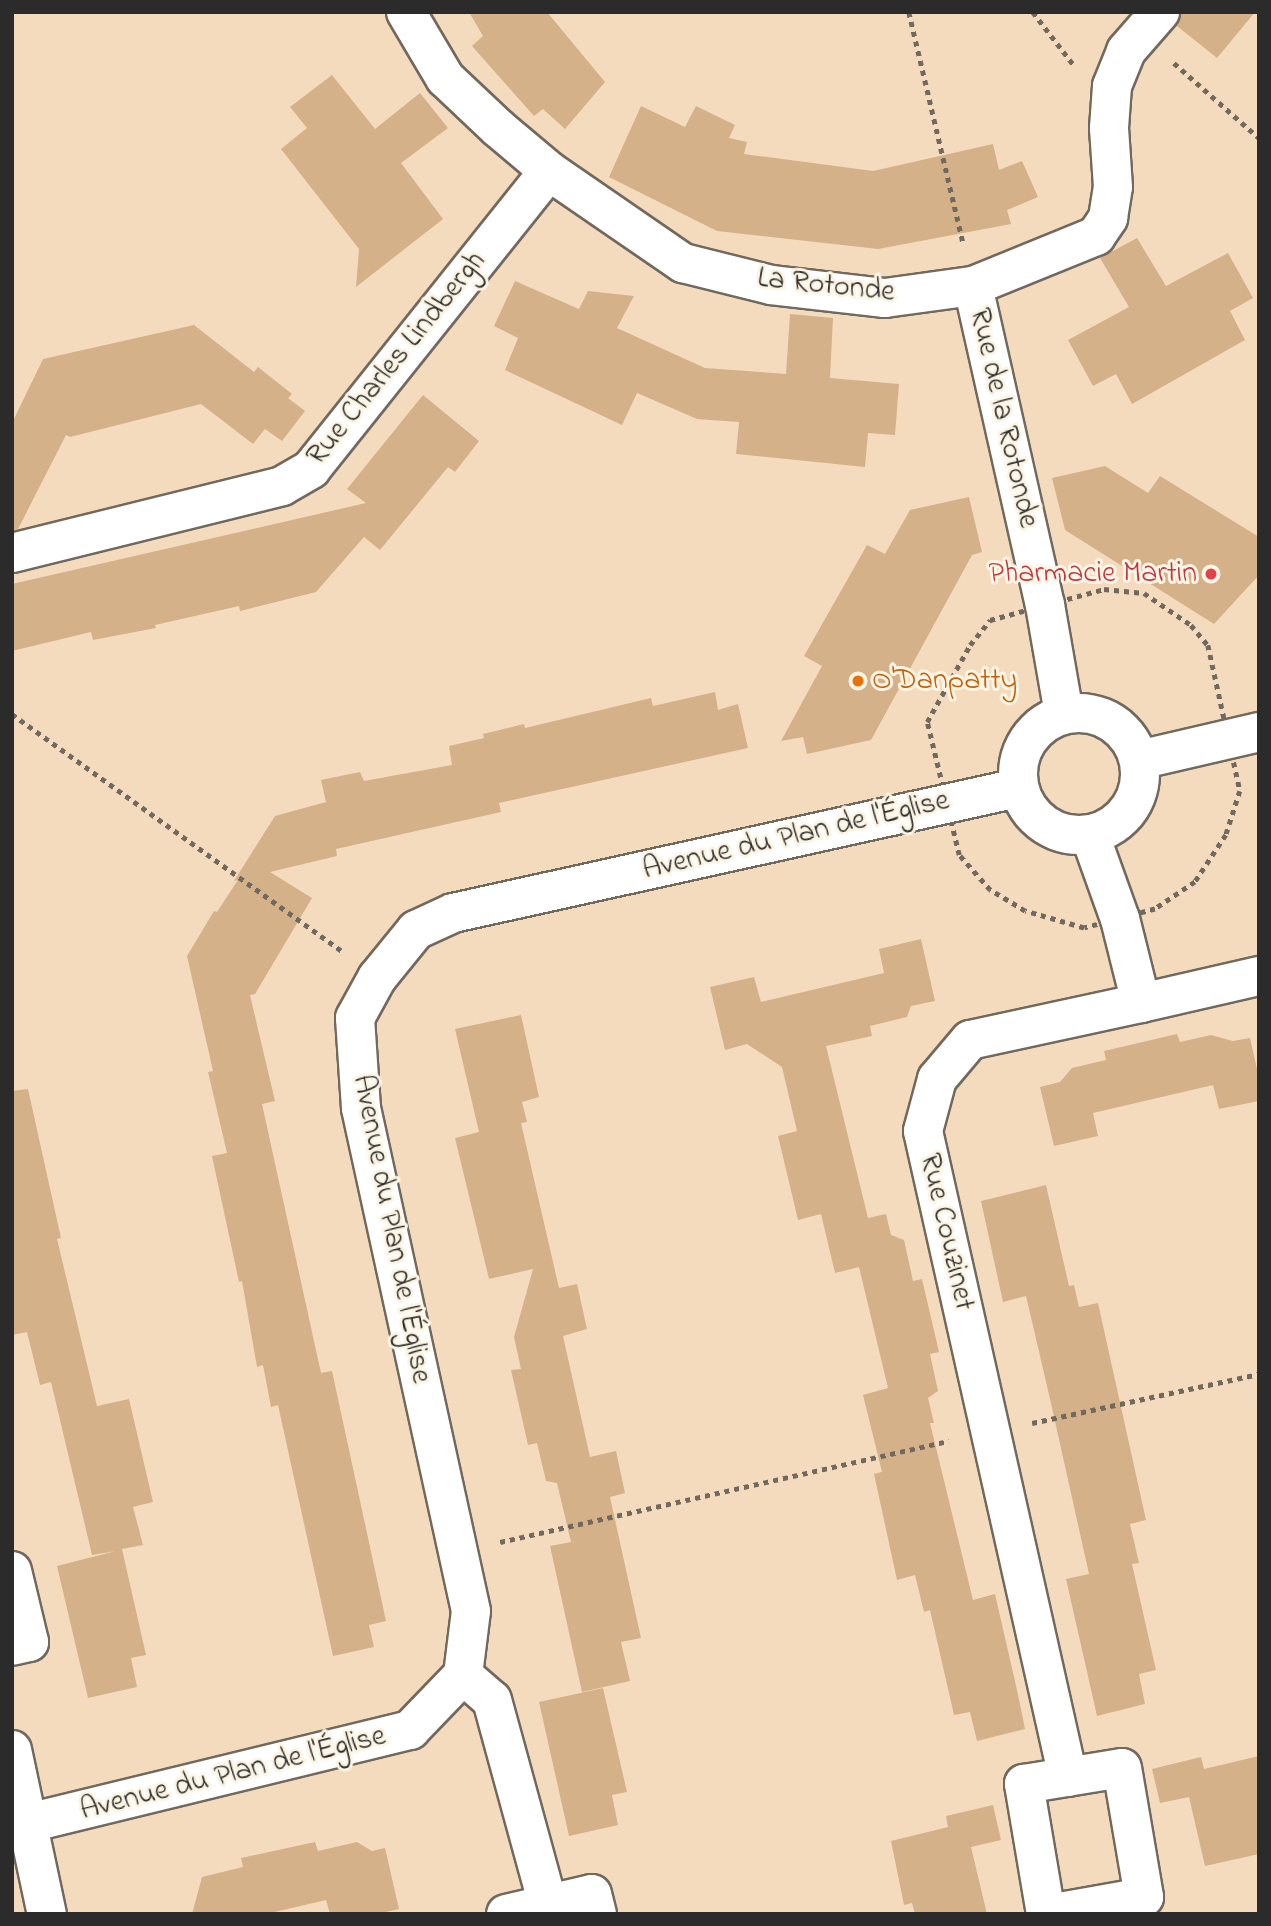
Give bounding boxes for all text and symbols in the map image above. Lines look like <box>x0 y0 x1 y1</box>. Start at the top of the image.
street label: Rue Charles Lindbergh <box>300 245 494 473</box>
street label: La Rotonde <box>756 261 896 311</box>
street label: Rue de la Rotonde <box>960 305 1046 531</box>
place label: Pharmacie Martin <box>989 556 1197 592</box>
marker: Pharmacie Martin <box>1203 566 1219 582</box>
place label: O'Danpatty <box>872 663 1017 699</box>
marker: O'Danpatty <box>850 673 866 689</box>
street label: Avenue du Plan de l'Église <box>639 783 953 889</box>
street label: Avenue du Plan de l'Église <box>343 1072 439 1386</box>
street label: Rue Couzinet <box>910 1150 982 1314</box>
street label: Avenue du Plan de l'Église <box>77 1719 389 1829</box>

